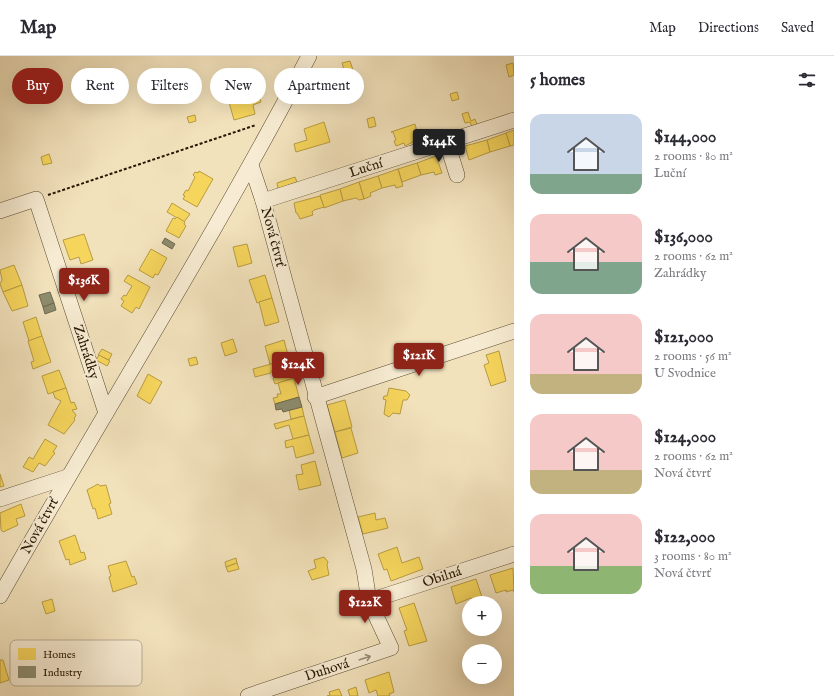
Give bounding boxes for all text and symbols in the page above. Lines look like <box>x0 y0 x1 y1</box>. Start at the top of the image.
text: Map <box>20 16 56 40</box>
text: Map <box>649 19 676 37</box>
text: Directions <box>698 19 759 37</box>
text: Saved <box>781 19 814 37</box>
chip: Buy <box>12 68 63 104</box>
chip: Rent <box>71 68 129 104</box>
chip: Filters <box>137 68 202 104</box>
chip: New <box>210 68 266 104</box>
chip: Apartment <box>274 68 364 104</box>
icon: filters <box>796 69 818 91</box>
text: 5 homes <box>530 70 585 91</box>
text: $144,000 <box>654 127 716 148</box>
pin: $144K <box>411 129 467 163</box>
icon: home <box>562 130 610 178</box>
text: $144K <box>422 133 456 150</box>
text: 2 rooms · 80 m² <box>654 148 733 165</box>
street label: Luční <box>347 154 386 182</box>
text: Luční <box>654 165 686 182</box>
street label: Nová čtvrť <box>256 205 290 270</box>
text: $136,000 <box>654 227 713 248</box>
icon: home <box>562 230 610 278</box>
text: 2 rooms · 62 m² <box>654 248 733 265</box>
text: Zahrádky <box>654 265 706 282</box>
pin: $136K <box>56 268 112 302</box>
text: $136K <box>68 272 100 289</box>
street label: Zahrádky <box>69 322 103 382</box>
text: $121,000 <box>654 327 714 348</box>
icon: home <box>562 330 610 378</box>
pin: $121K <box>391 343 447 377</box>
text: $121K <box>403 347 435 364</box>
text: 2 rooms · 56 m² <box>654 348 732 365</box>
pin: $124K <box>270 352 326 386</box>
text: $124K <box>281 356 315 373</box>
text: U Svodnice <box>654 365 716 382</box>
text: $124,000 <box>654 427 716 448</box>
icon: home <box>562 430 610 478</box>
text: 2 rooms · 62 m² <box>654 448 733 465</box>
text: Nová čtvrť <box>654 465 711 482</box>
street label: Nová čtvrť <box>17 494 63 557</box>
text: $122,000 <box>654 527 715 548</box>
icon: home <box>562 530 610 578</box>
text: 3 rooms · 80 m² <box>654 548 732 565</box>
street label: Obilná <box>420 562 465 592</box>
text: Nová čtvrť <box>654 565 711 582</box>
pin: $122K <box>337 590 393 624</box>
text: $122K <box>348 594 382 611</box>
map controls <box>462 596 502 684</box>
button: + <box>462 596 502 636</box>
legend <box>10 640 142 686</box>
button: − <box>462 644 502 684</box>
text: Homes <box>43 648 76 662</box>
street label: Duhová <box>303 654 352 686</box>
one-way arrow <box>358 654 371 661</box>
text: Industry <box>43 666 83 680</box>

